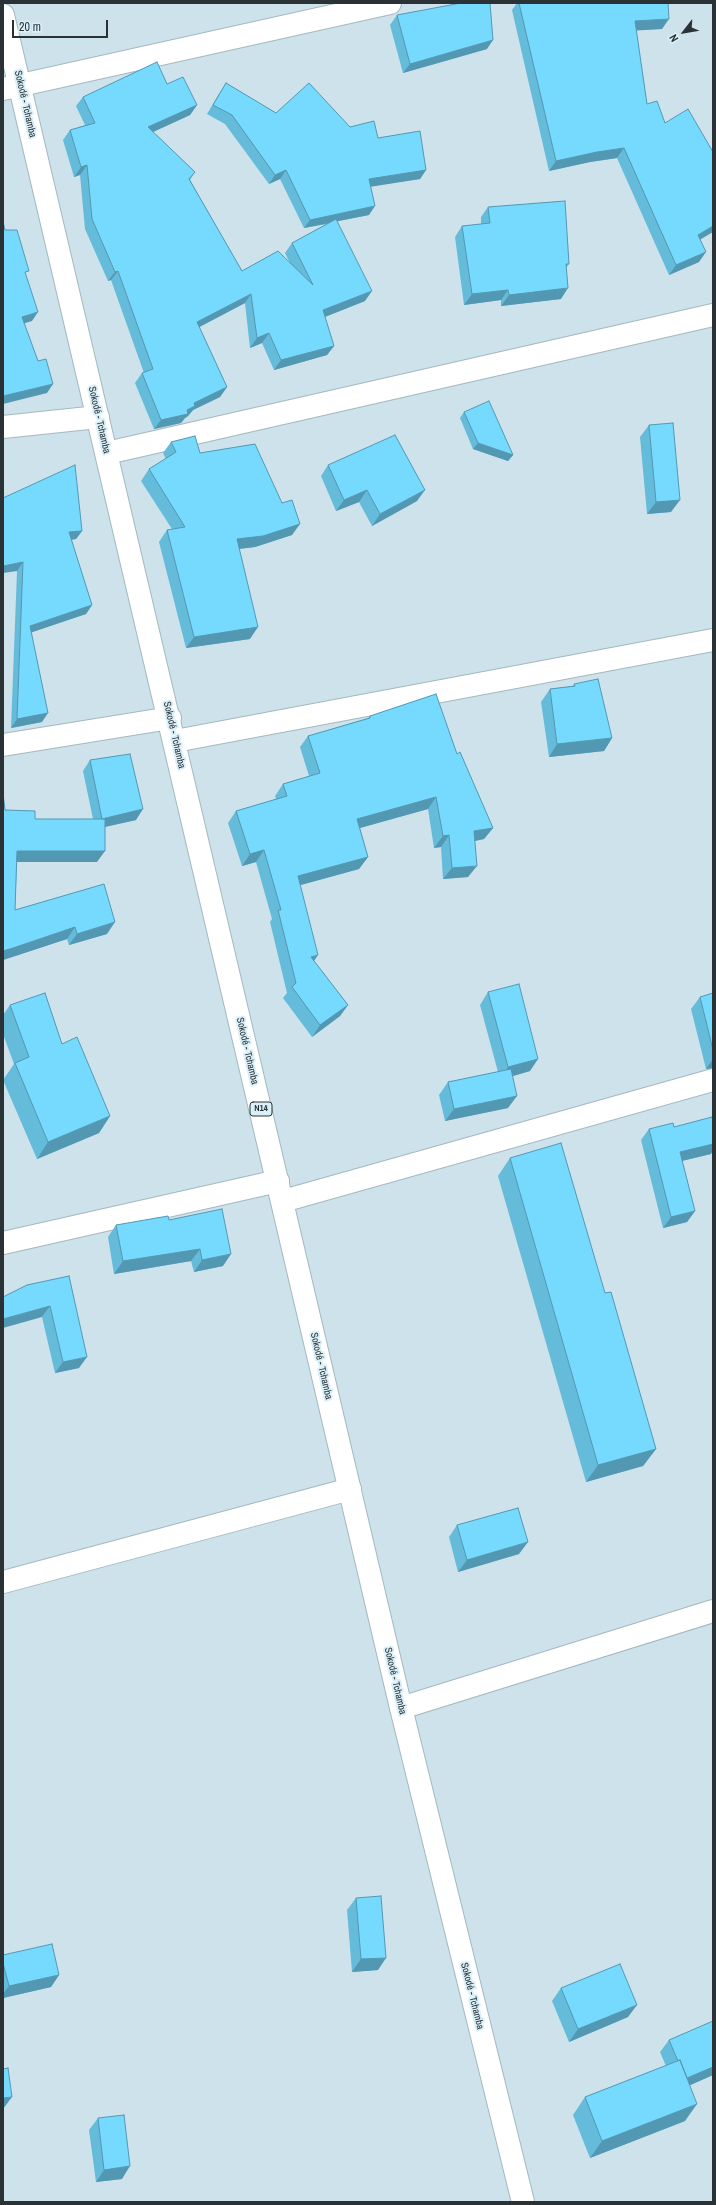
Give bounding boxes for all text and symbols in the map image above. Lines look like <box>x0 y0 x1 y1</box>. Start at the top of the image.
scale bar <box>14 12 110 38</box>
north arrow <box>664 12 704 52</box>
text: 20 m <box>19 19 41 35</box>
text: N <box>666 32 681 45</box>
street label: Sokodé - Tchamba <box>11 69 39 139</box>
street label: Sokodé - Tchamba <box>85 385 113 455</box>
street label: Sokodé - Tchamba <box>160 700 188 770</box>
street label: Sokodé - Tchamba <box>233 1016 261 1086</box>
road number: N14 <box>250 1102 272 1116</box>
street label: Sokodé - Tchamba <box>307 1331 335 1401</box>
street label: Sokodé - Tchamba <box>381 1646 409 1716</box>
street label: Sokodé - Tchamba <box>458 1961 486 2031</box>

